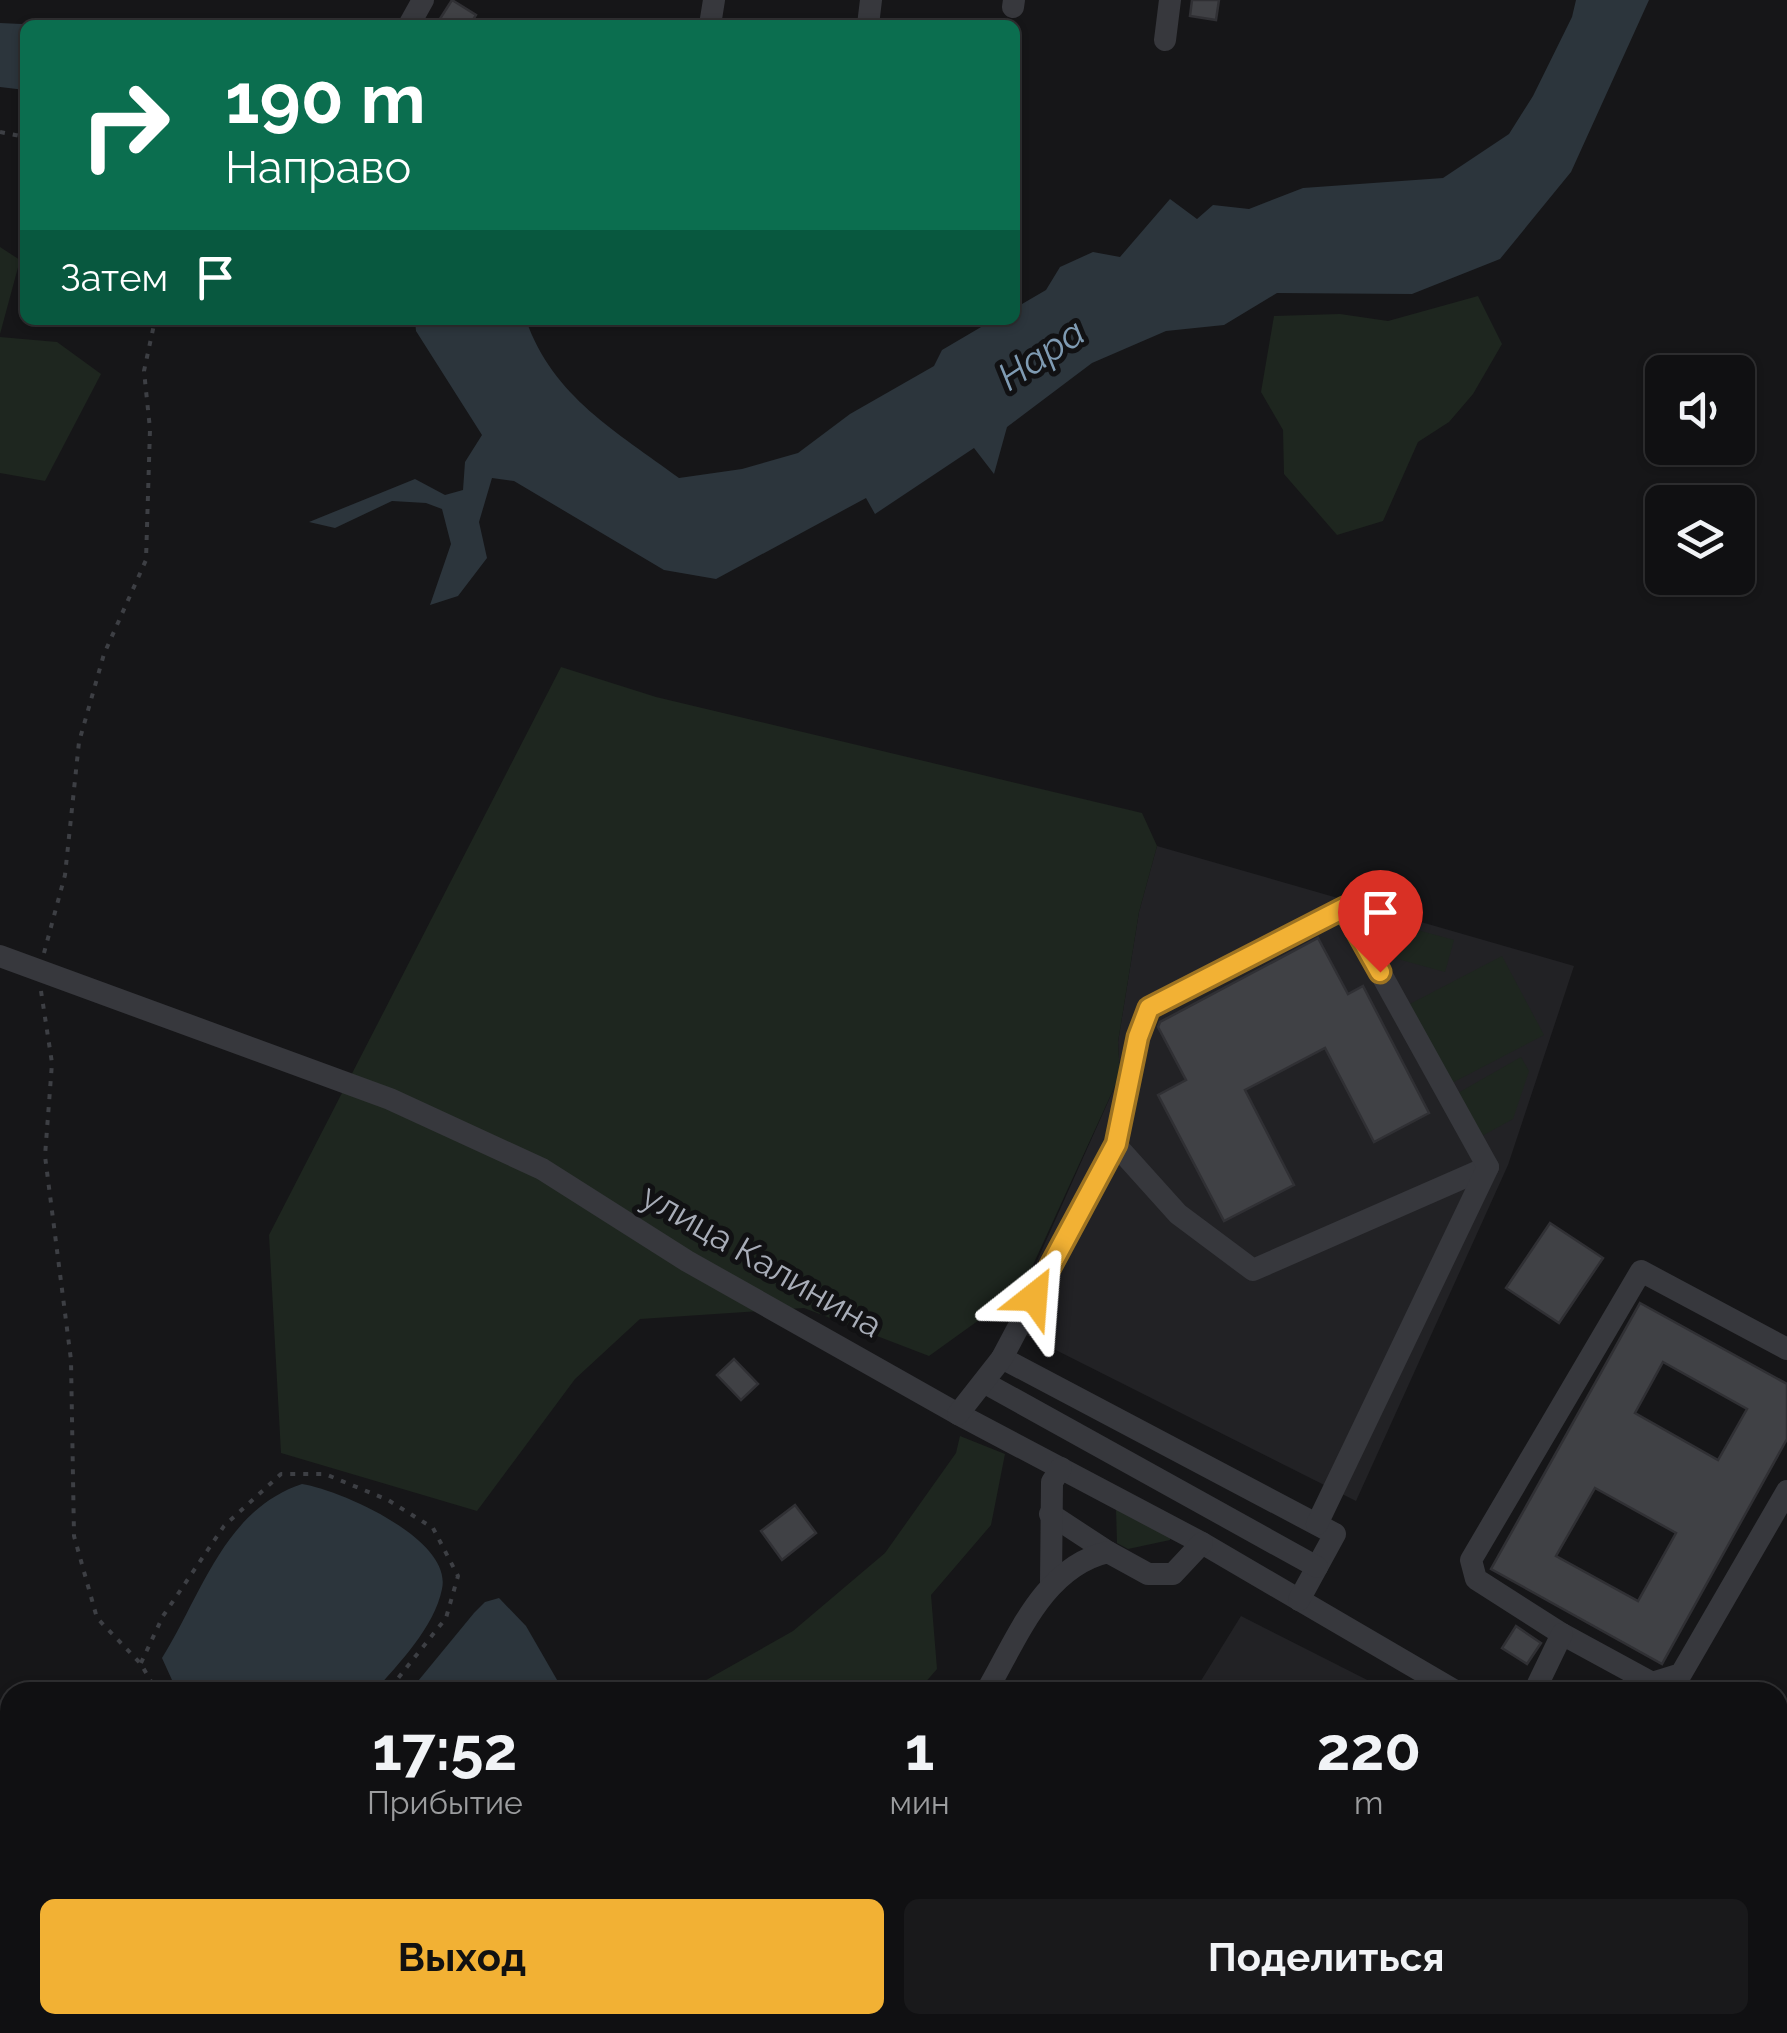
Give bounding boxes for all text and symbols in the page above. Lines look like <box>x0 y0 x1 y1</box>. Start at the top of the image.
text: 190 m <box>225 57 426 139</box>
icon: right <box>60 60 190 190</box>
text: Направо <box>225 141 411 194</box>
icon: arrive <box>188 250 243 305</box>
text: Затем <box>60 255 168 300</box>
water label: Нара <box>989 309 1093 399</box>
map controls <box>1645 355 1755 595</box>
button: sound <box>1645 355 1755 465</box>
button: layers <box>1645 485 1755 595</box>
pin <box>1338 870 1423 973</box>
icon: arrive <box>1353 885 1408 940</box>
street label: улица Калинина <box>635 1175 889 1345</box>
position arrow <box>982 1245 1086 1349</box>
text: 17:52 <box>372 1714 517 1784</box>
text: 1 <box>905 1714 934 1784</box>
text: 220 <box>1317 1714 1421 1784</box>
text: Прибытие <box>367 1784 523 1821</box>
text: мин <box>890 1784 950 1821</box>
text: m <box>1354 1784 1384 1821</box>
button: Выход <box>40 1899 884 2014</box>
button: Поделиться <box>904 1899 1748 2014</box>

